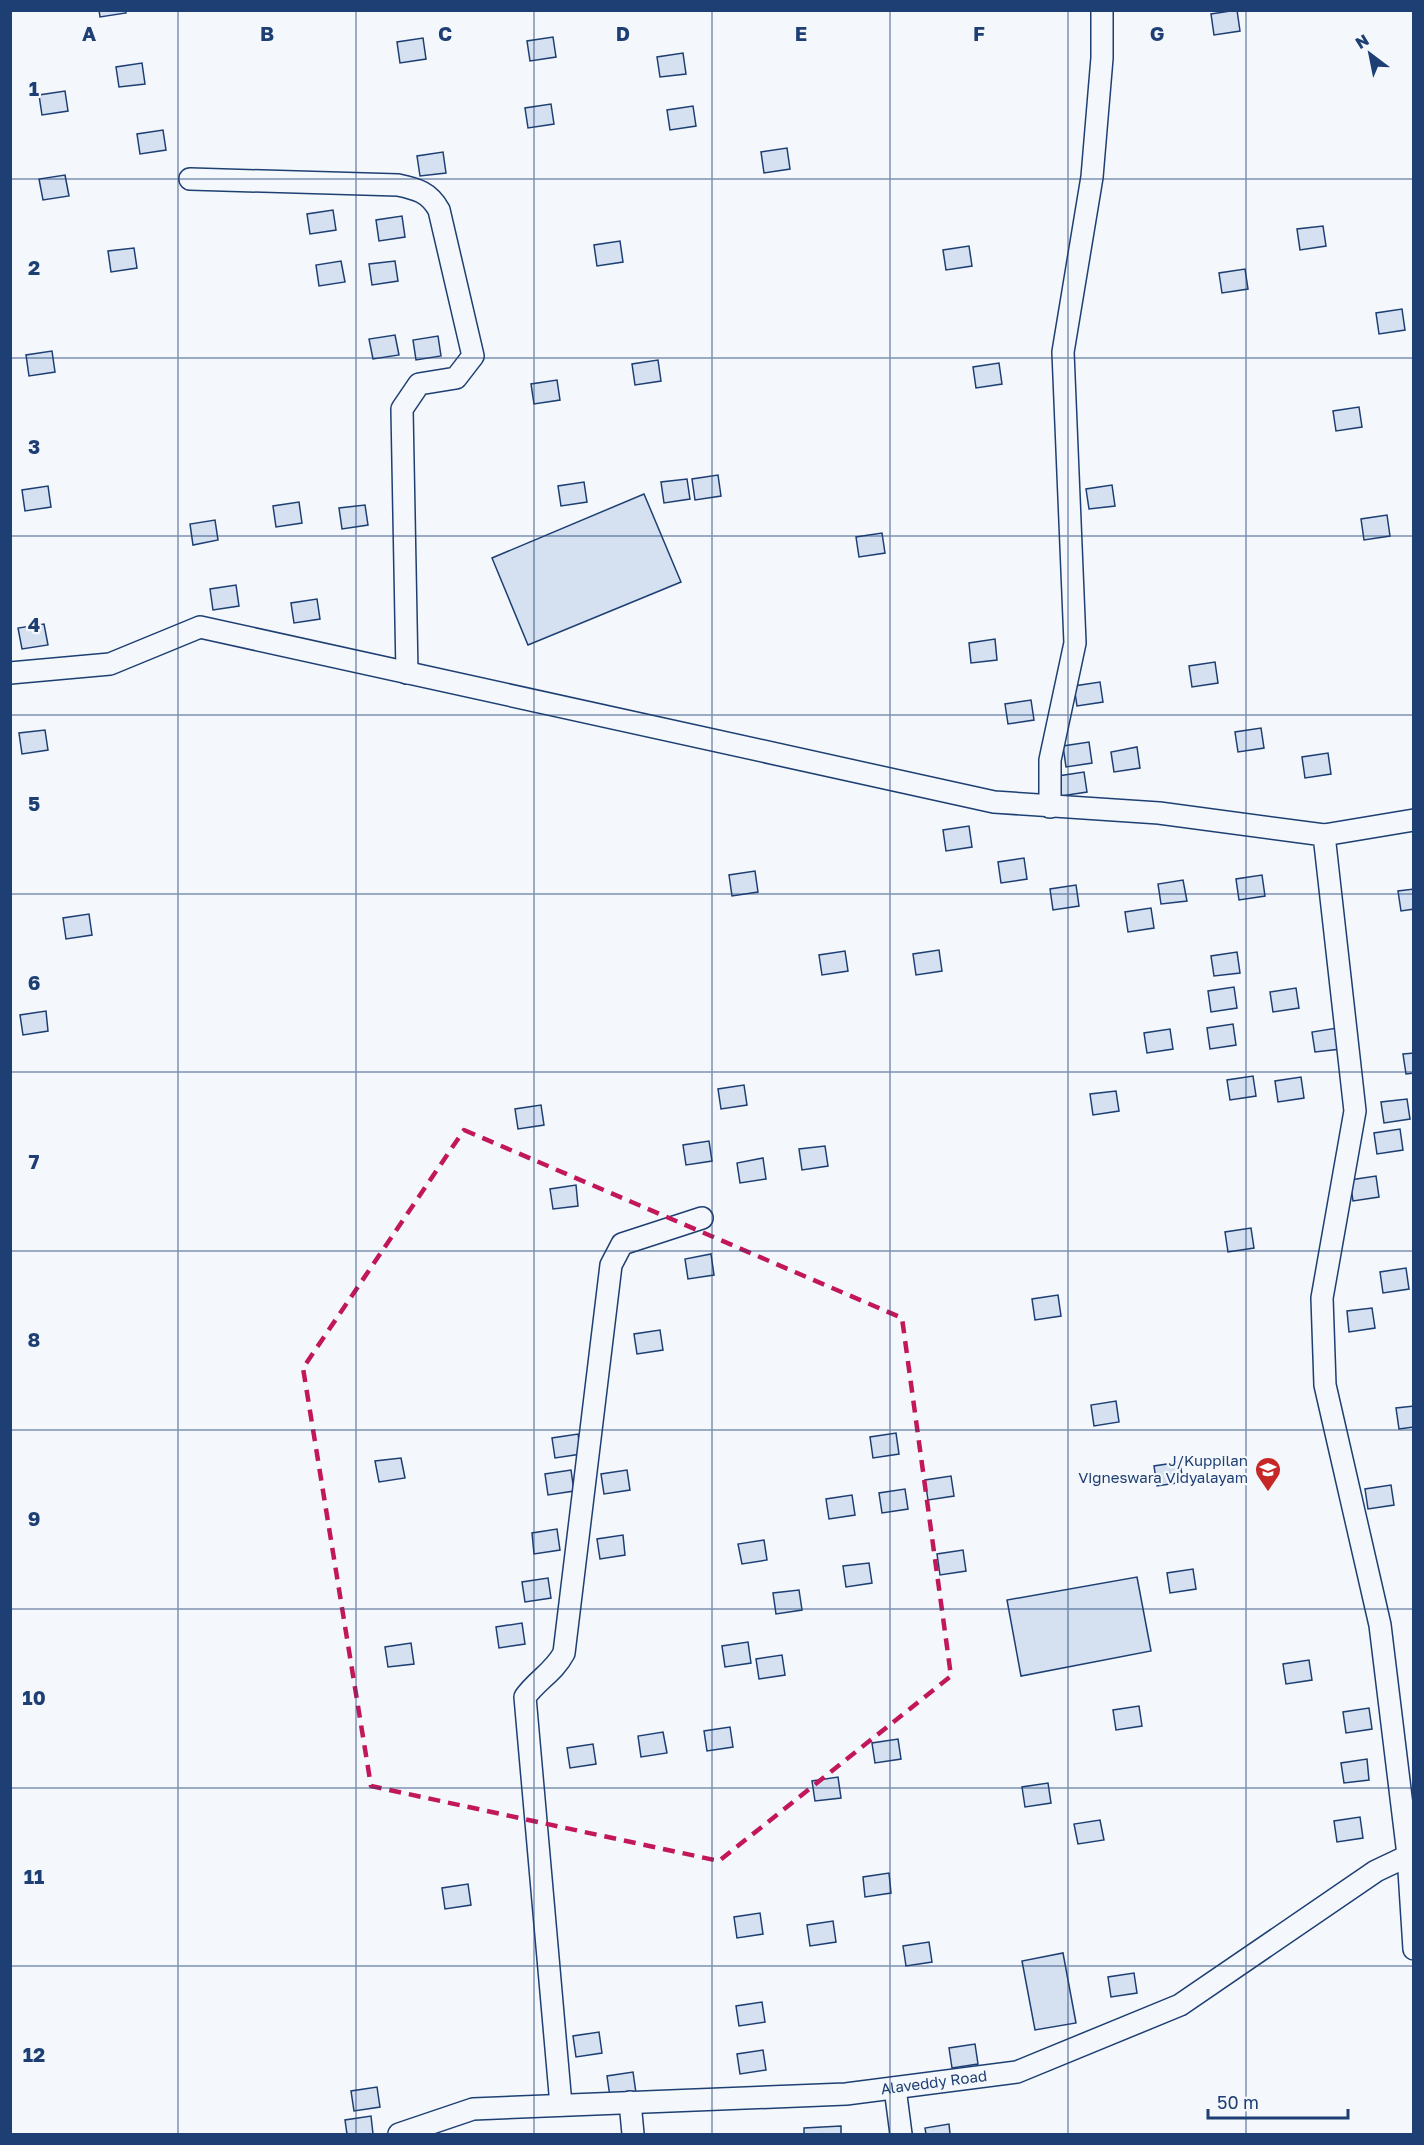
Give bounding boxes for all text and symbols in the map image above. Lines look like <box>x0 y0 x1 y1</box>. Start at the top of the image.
text: A <box>82 21 96 45</box>
text: B <box>260 21 274 45</box>
text: C <box>438 21 452 45</box>
text: D <box>616 21 630 45</box>
text: E <box>795 21 807 45</box>
text: F <box>973 21 985 45</box>
text: G <box>1150 21 1164 45</box>
north arrow <box>1340 24 1400 84</box>
text: N <box>1352 30 1373 53</box>
text: 1 <box>29 76 39 100</box>
text: 2 <box>28 255 40 279</box>
text: 3 <box>28 434 40 458</box>
text: 4 <box>28 612 40 636</box>
text: 5 <box>28 791 40 815</box>
text: 6 <box>28 970 40 994</box>
text: 7 <box>29 1149 40 1173</box>
text: 8 <box>28 1327 40 1351</box>
place label: J/Kuppilan Vigneswara Vidyalayam <box>1078 1451 1248 1486</box>
school or university icon: J/Kuppilan Vigneswara Vidyalayam <box>1253 1455 1283 1493</box>
text: 9 <box>28 1506 40 1530</box>
text: 10 <box>22 1685 46 1709</box>
text: 11 <box>24 1864 44 1888</box>
text: 12 <box>23 2042 45 2066</box>
street label: Alaveddy Road <box>880 2066 988 2097</box>
scale bar <box>1208 2082 1348 2120</box>
text: 50 m <box>1217 2091 1259 2113</box>

